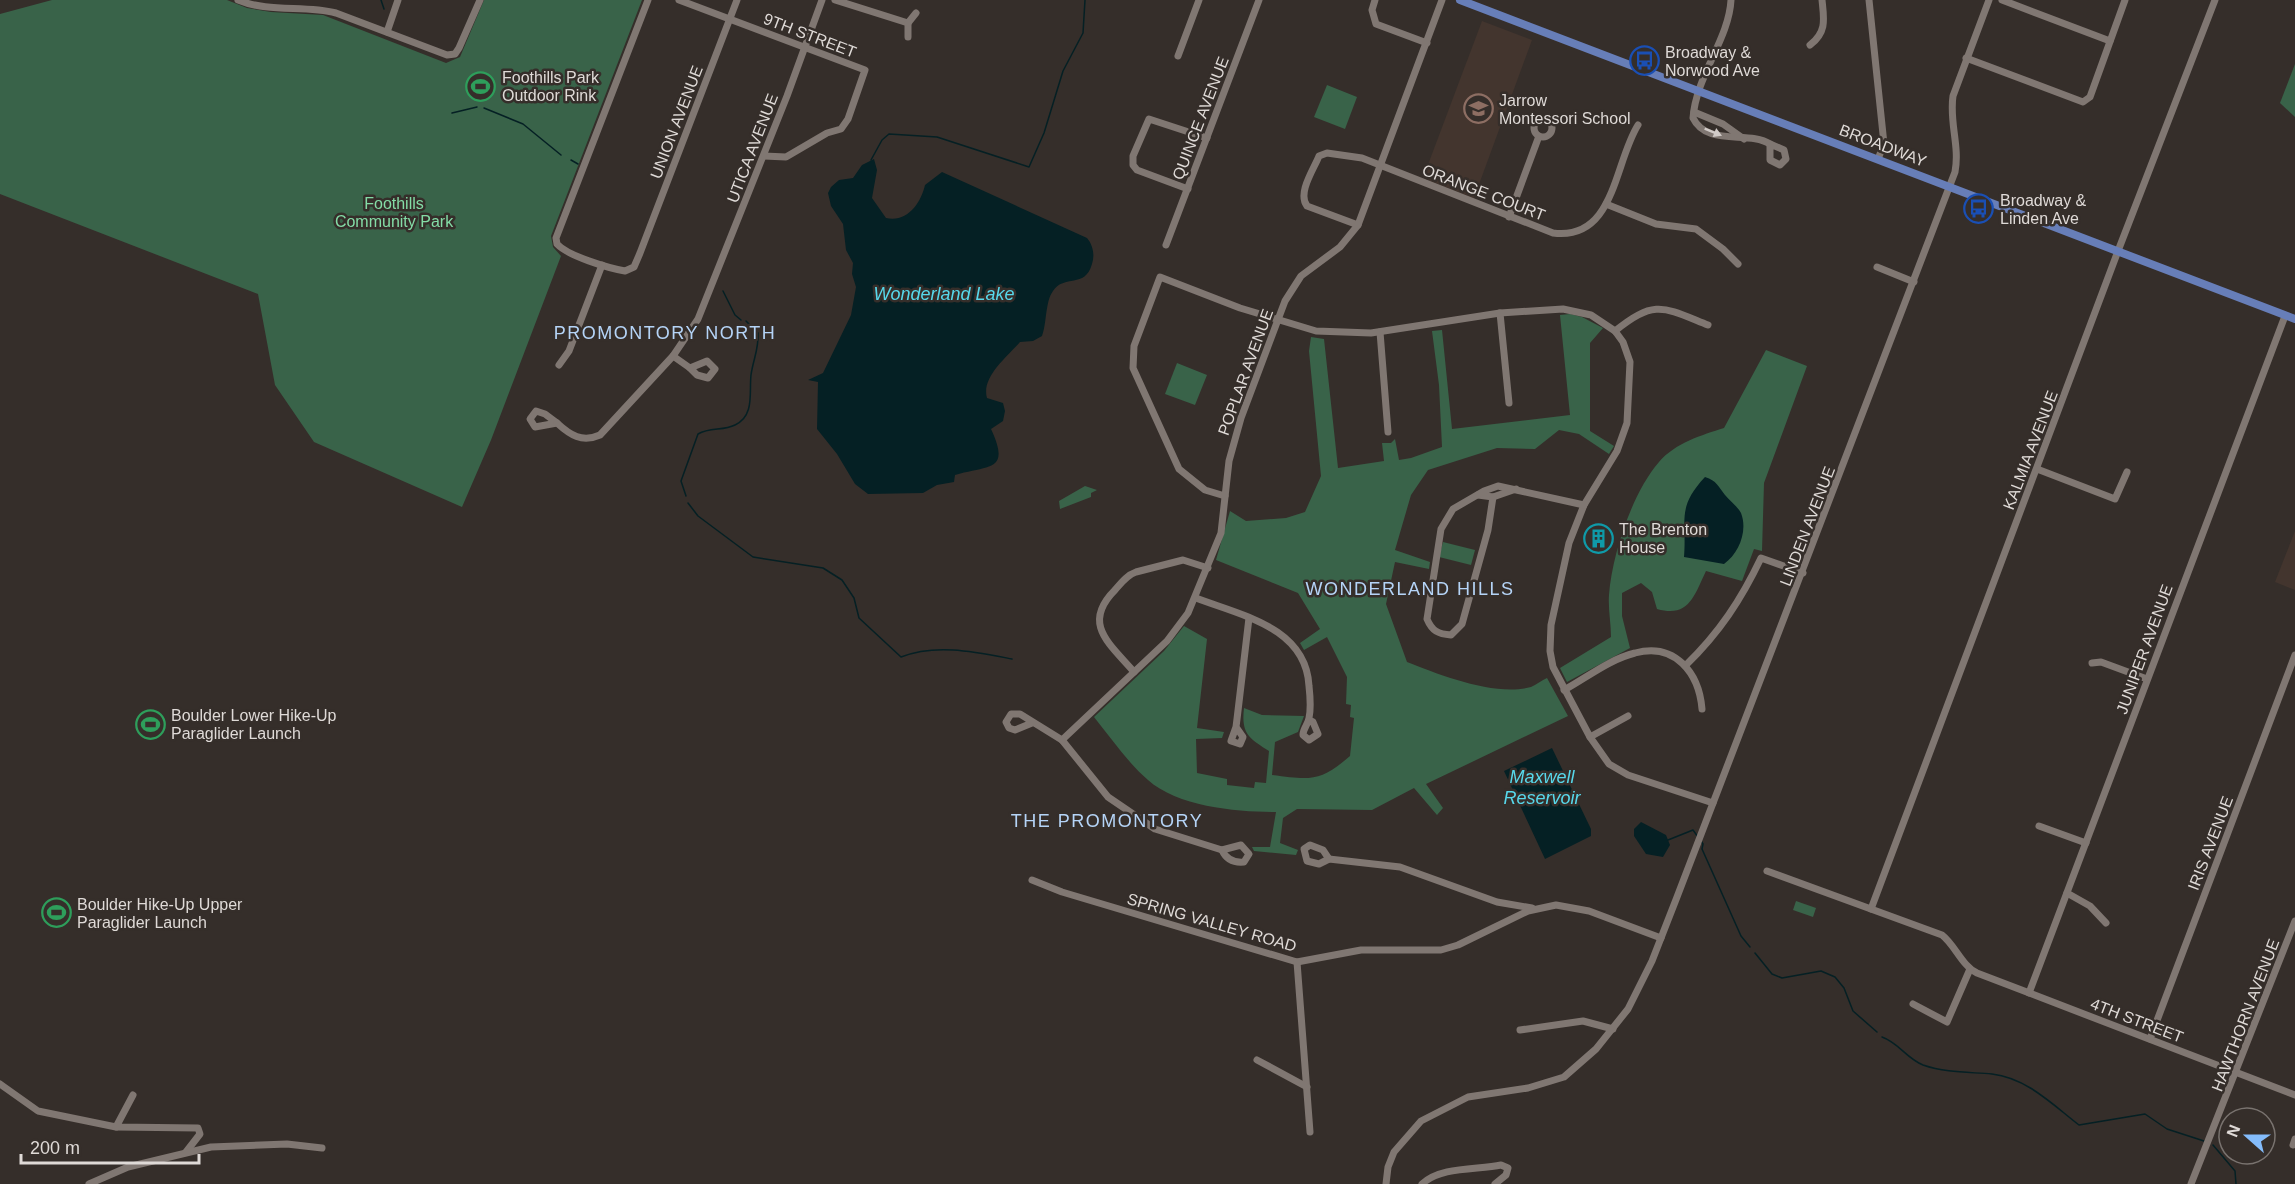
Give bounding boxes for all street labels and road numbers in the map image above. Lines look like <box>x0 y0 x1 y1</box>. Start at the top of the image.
street label: 9TH STREET <box>761 10 859 61</box>
street label: QUINCE AVENUE <box>1169 54 1232 182</box>
street label: UNION AVENUE <box>647 63 706 181</box>
street label: UTICA AVENUE <box>724 91 781 205</box>
street label: BROADWAY <box>1837 121 1929 170</box>
street label: ORANGE COURT <box>1420 161 1548 224</box>
street label: POPLAR AVENUE <box>1215 307 1276 438</box>
street label: KALMIA AVENUE <box>2000 388 2061 512</box>
street label: LINDEN AVENUE <box>1777 464 1838 588</box>
street label: JUNIPER AVENUE <box>2113 582 2176 716</box>
street label: IRIS AVENUE <box>2185 794 2236 893</box>
street label: SPRING VALLEY ROAD <box>1125 890 1299 955</box>
street label: HAWTHORN AVENUE <box>2209 937 2282 1094</box>
street label: 4TH STREET <box>2088 995 2186 1046</box>

